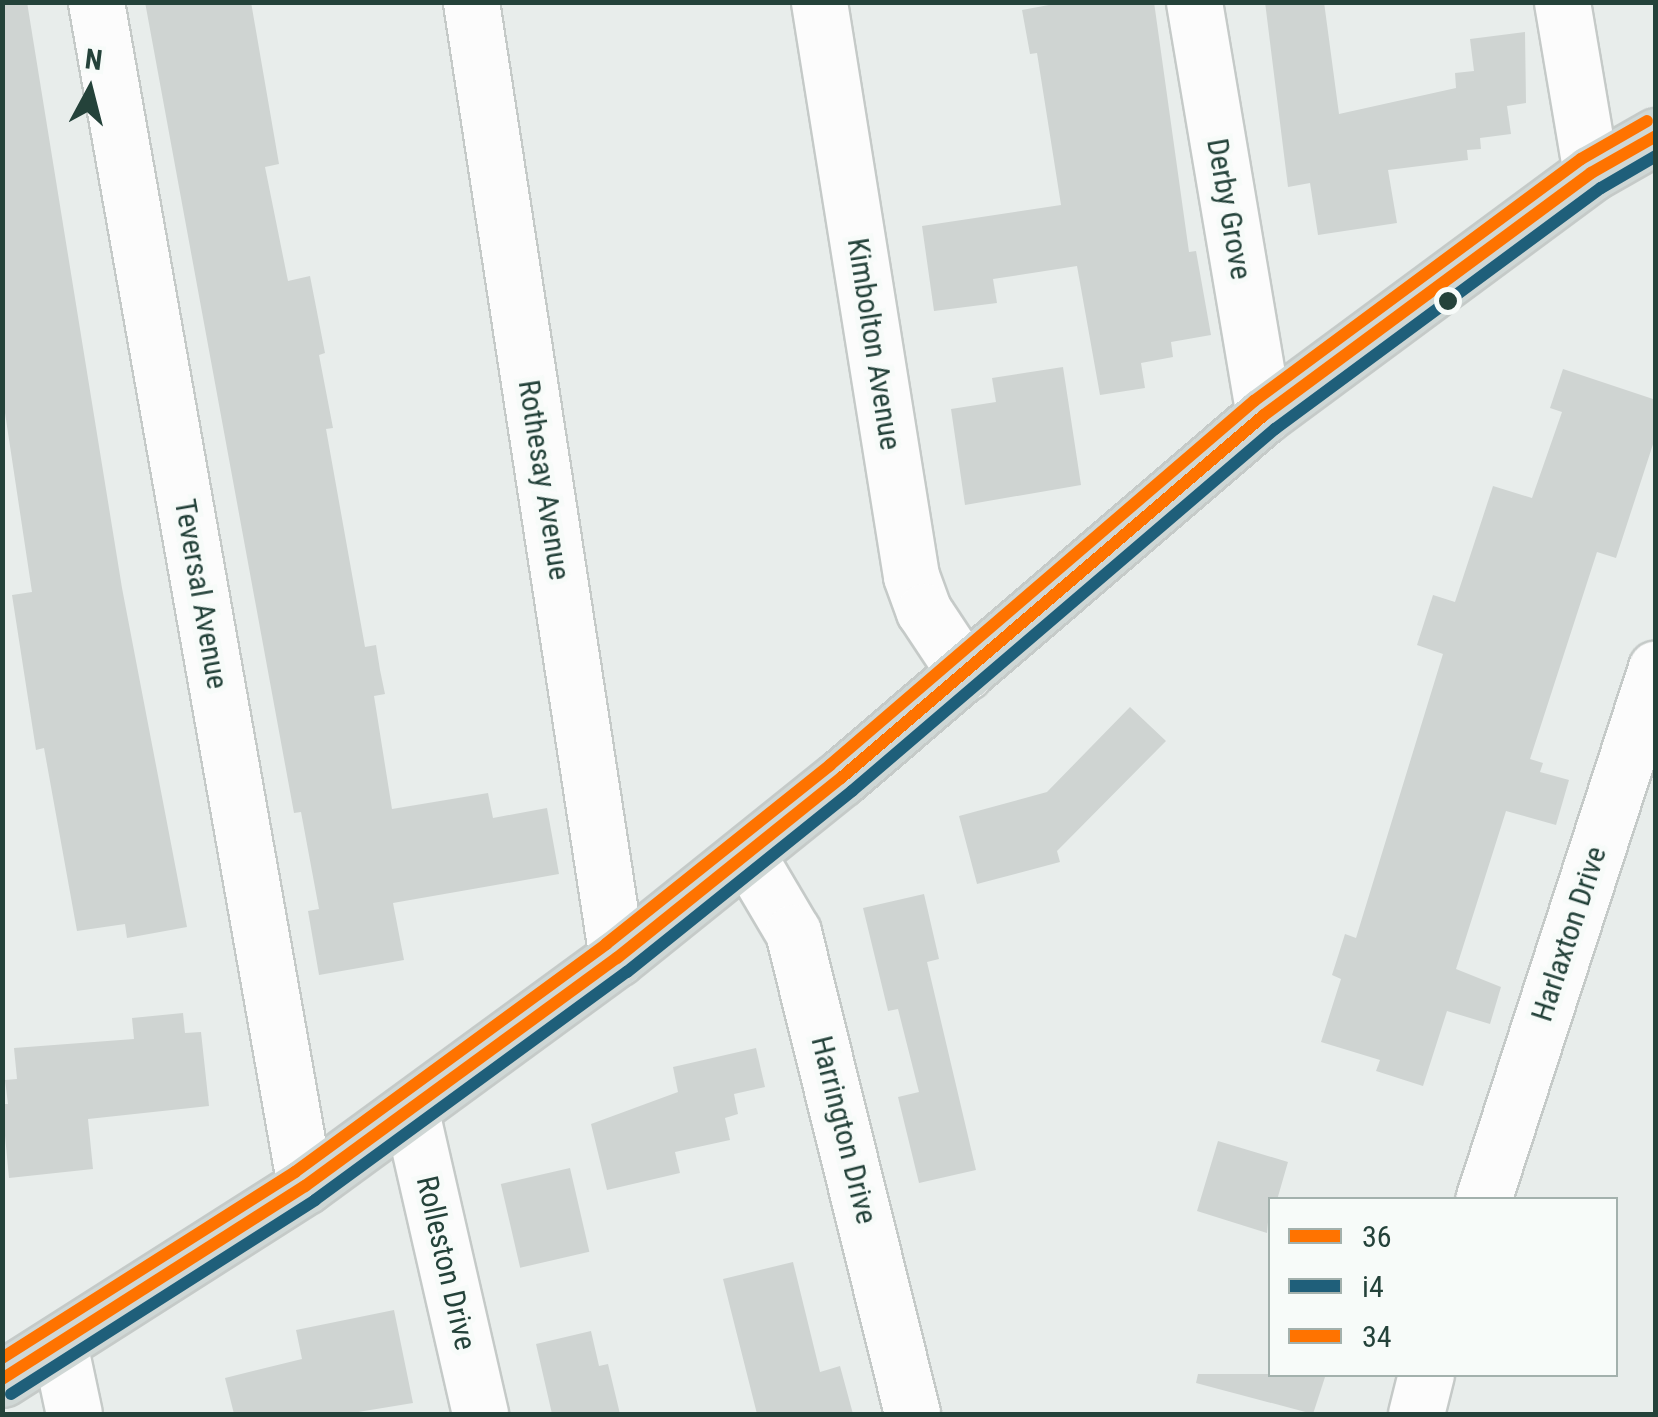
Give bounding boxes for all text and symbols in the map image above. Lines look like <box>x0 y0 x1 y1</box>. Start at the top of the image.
north arrow <box>40 40 140 140</box>
text: N <box>83 42 104 77</box>
street label: Derby Grove <box>1199 136 1259 282</box>
street label: Kimbolton Avenue <box>839 236 909 452</box>
unlabelled marker <box>1438 291 1458 311</box>
street label: Rothesay Avenue <box>510 377 578 583</box>
street label: Teversal Avenue <box>167 496 235 692</box>
street label: Harlaxton Drive <box>1524 842 1614 1026</box>
street label: Harrington Drive <box>803 1032 885 1228</box>
street label: Rolleston Drive <box>409 1173 483 1353</box>
legend <box>1268 1197 1618 1377</box>
text: 36 <box>1362 1219 1392 1254</box>
text: i4 <box>1362 1269 1384 1304</box>
text: 34 <box>1362 1319 1392 1354</box>

